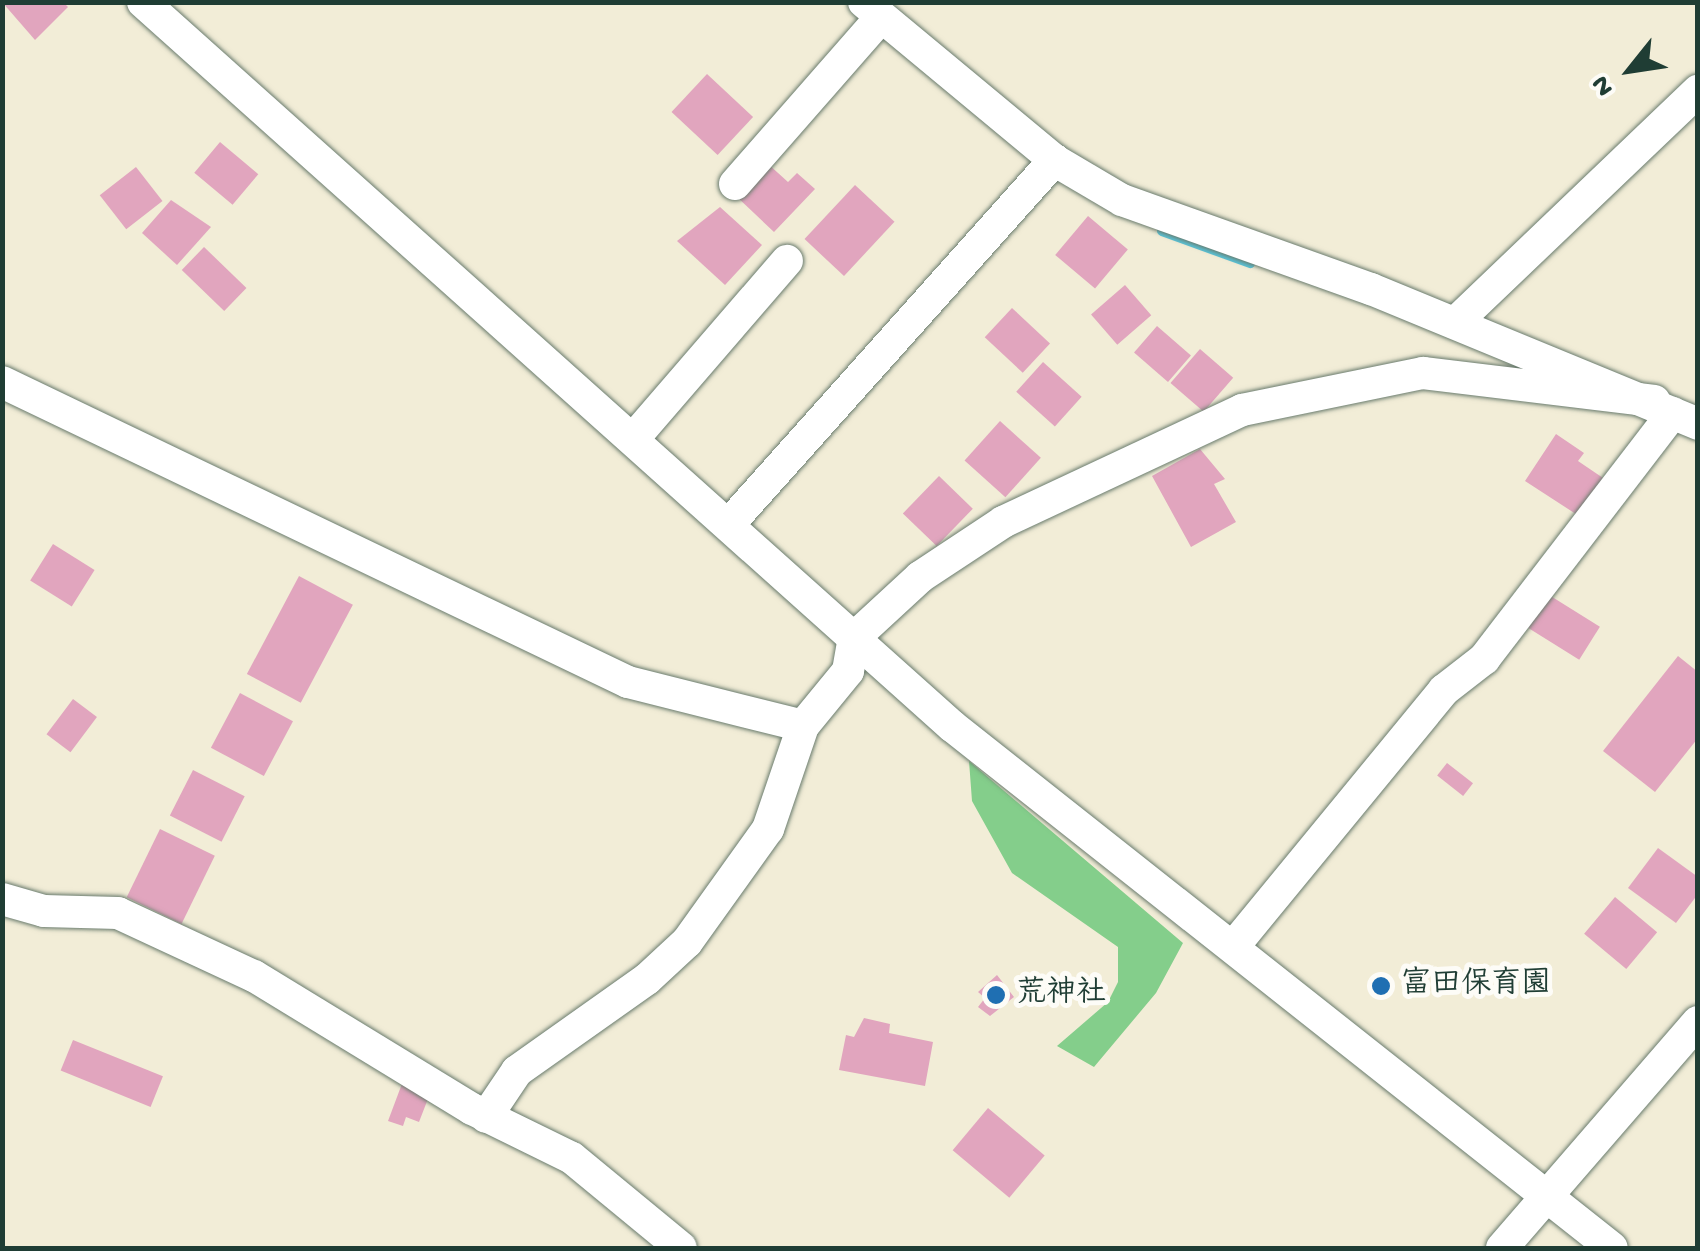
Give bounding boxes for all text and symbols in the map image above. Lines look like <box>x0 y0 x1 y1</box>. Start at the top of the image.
north arrow <box>1580 20 1680 120</box>
text: N <box>1585 69 1622 101</box>
place label: 富田保育園 <box>1401 968 1551 1004</box>
marker: 富田保育園 <box>1370 975 1392 997</box>
place label: 荒神社 <box>1016 977 1106 1013</box>
marker: 荒神社 <box>985 984 1007 1006</box>

